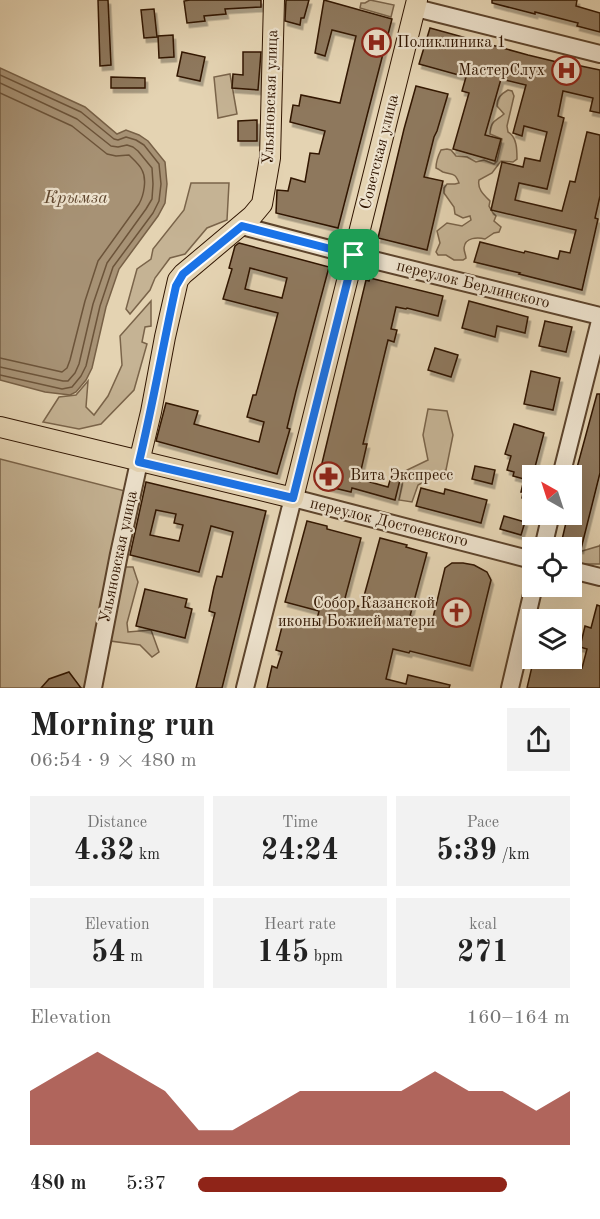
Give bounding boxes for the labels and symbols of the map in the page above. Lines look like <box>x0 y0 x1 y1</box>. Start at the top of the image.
hospital icon: Поликлиника 1 <box>360 27 392 59</box>
street label: Ульяновская улица <box>261 29 281 165</box>
place label: Поликлиника 1 <box>397 35 506 51</box>
hospital icon: МастерСлух <box>550 55 582 87</box>
place label: МастерСлух <box>458 63 545 79</box>
street label: Советская улица <box>358 93 402 211</box>
water label: Крымза <box>43 189 108 207</box>
pin <box>328 229 379 280</box>
street label: переулок Берлинского <box>395 258 551 312</box>
pharmacy icon: Вита Экспресс <box>313 460 345 492</box>
north arrow <box>522 465 582 525</box>
place label: Вита Экспресс <box>350 468 453 484</box>
street label: Ульяновская улица <box>97 489 141 625</box>
street label: переулок Достоевского <box>308 496 470 550</box>
place label: Собор Казанской иконы Божией матери <box>278 596 435 630</box>
church icon: Собор Казанской иконы Божией матери <box>440 597 472 629</box>

